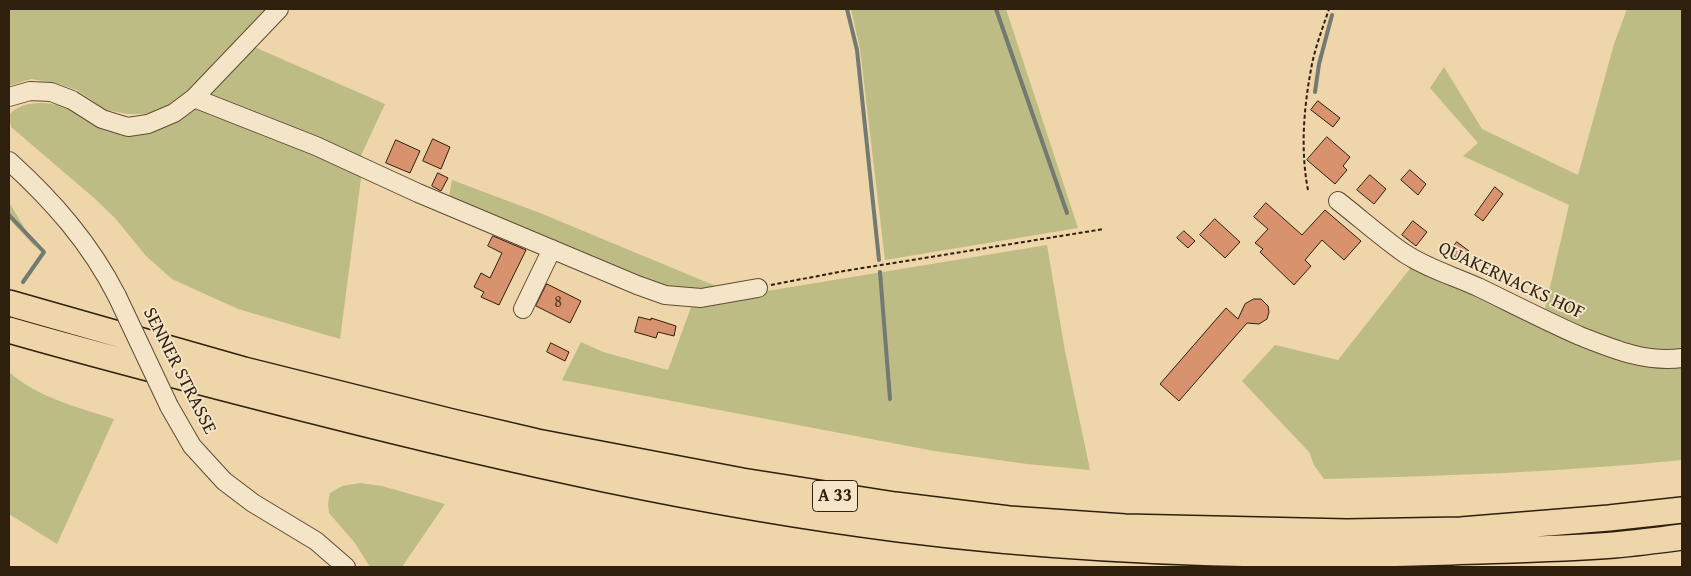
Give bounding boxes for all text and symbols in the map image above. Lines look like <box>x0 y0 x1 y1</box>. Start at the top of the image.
street label: QUAKERNACKS HOF <box>1434 237 1588 325</box>
house number: 8 <box>554 293 562 313</box>
street label: SENNER STRASSE <box>137 304 221 438</box>
road number: A 33 <box>812 481 858 512</box>

